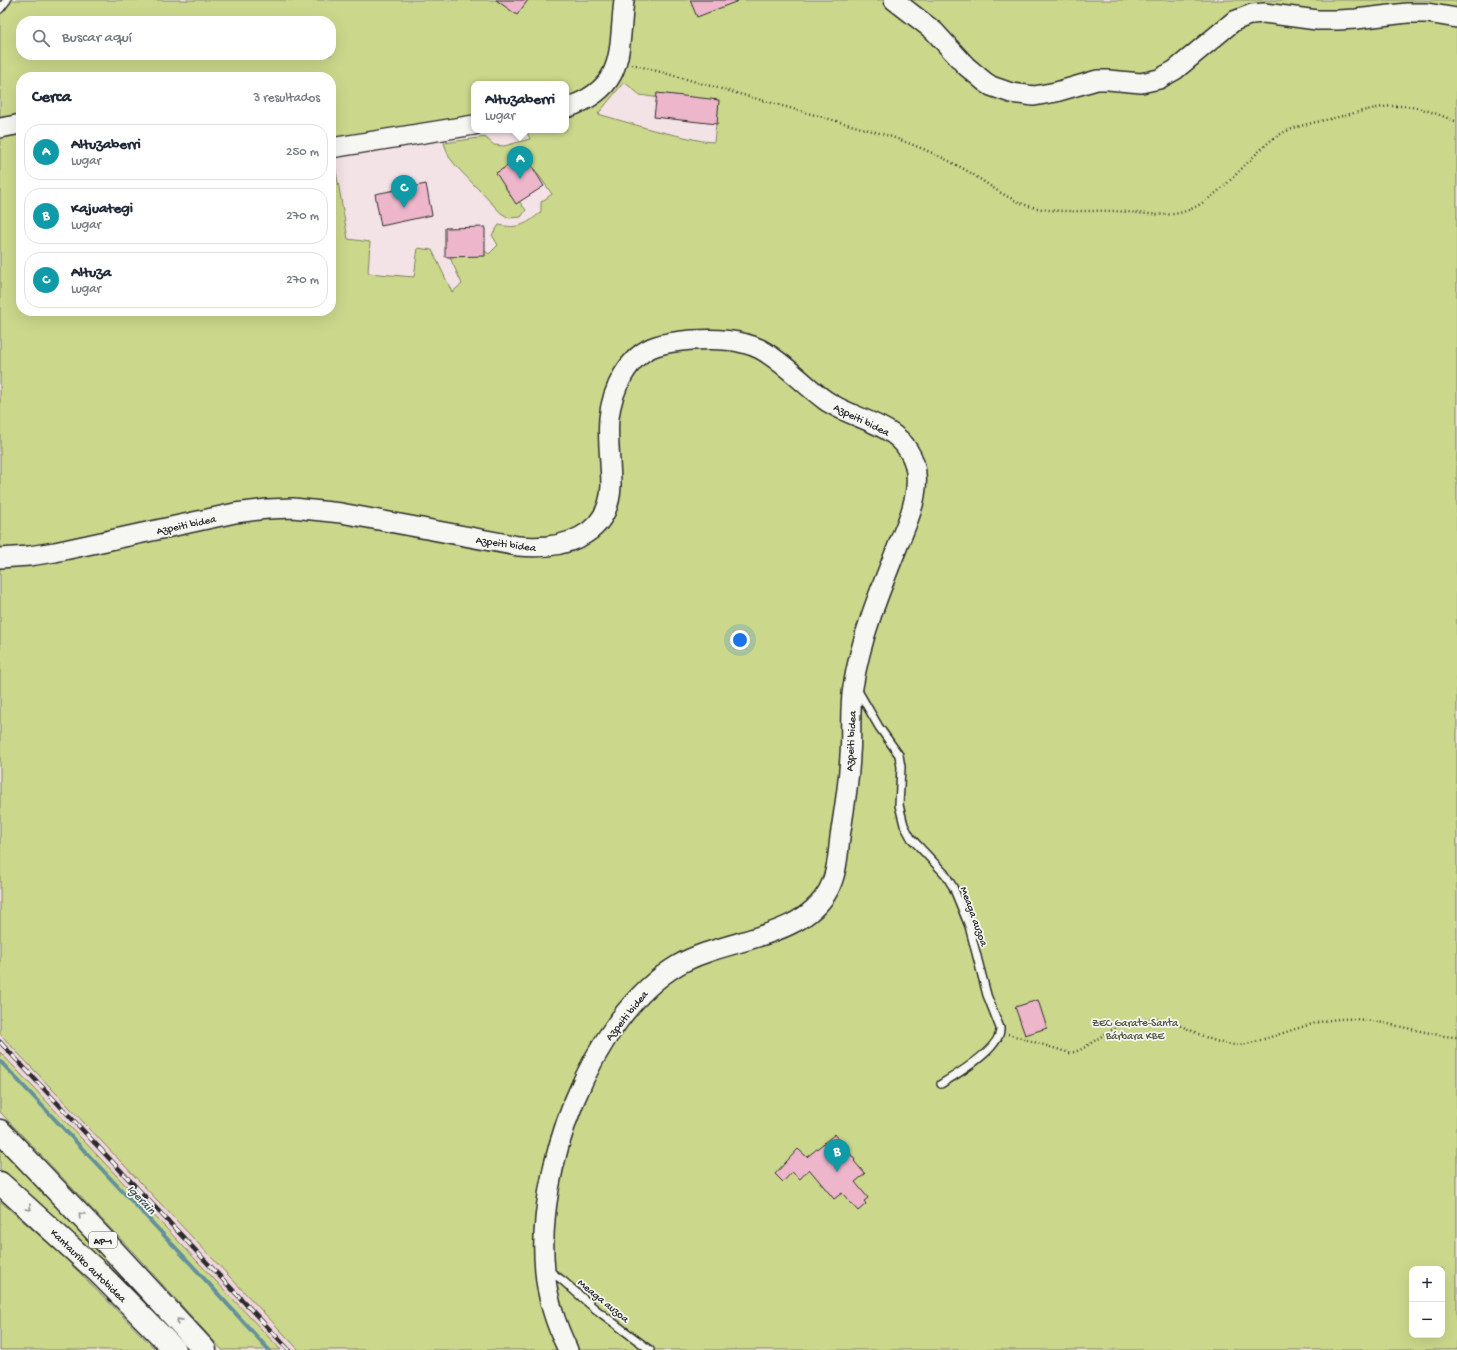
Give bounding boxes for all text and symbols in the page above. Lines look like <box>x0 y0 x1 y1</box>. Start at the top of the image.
search box <box>16 16 336 60</box>
icon: search <box>30 27 52 49</box>
text: Buscar aquí <box>62 29 132 47</box>
popup <box>471 81 569 133</box>
text: Cerca <box>32 88 71 108</box>
text: 3 resultados <box>253 91 320 106</box>
text: Altuzaberri <box>485 91 555 109</box>
text: Lugar <box>485 109 515 124</box>
text: Altuzaberri <box>71 136 141 154</box>
text: A <box>42 145 50 160</box>
text: 250 m <box>286 145 319 160</box>
pin: A <box>507 146 533 179</box>
text: Lugar <box>71 154 101 169</box>
pin: C <box>391 175 417 208</box>
text: Kajuategi <box>71 200 133 218</box>
text: B <box>43 209 49 224</box>
text: 270 m <box>286 209 319 224</box>
text: Lugar <box>71 218 101 233</box>
text: Altuza <box>71 264 111 282</box>
text: C <box>42 273 50 288</box>
text: 270 m <box>286 273 319 288</box>
text: Lugar <box>71 282 101 297</box>
street label: Azpeiti bidea <box>831 402 892 440</box>
street label: Azpeiti bidea <box>155 514 218 538</box>
street label: Azpeiti bidea <box>475 535 538 555</box>
your location <box>730 630 750 650</box>
street label: Azpeiti bidea <box>844 710 860 772</box>
street label: Meaga auzoa <box>957 885 990 949</box>
street label: Azpeiti bidea <box>604 988 652 1044</box>
park label: ZEC Garate-Santa Bárbara KBE <box>1092 1018 1179 1043</box>
pin: B <box>824 1139 850 1172</box>
water label: Igerain <box>123 1183 158 1218</box>
one-way arrow <box>25 1204 32 1211</box>
one-way arrow <box>78 1213 85 1220</box>
street label: Kantauriko autobidea <box>47 1227 129 1306</box>
road number: AP-1 <box>89 1232 117 1248</box>
map controls <box>1409 1266 1445 1338</box>
button: + <box>1409 1266 1445 1302</box>
street label: Meaga auzoa <box>575 1277 631 1326</box>
button: − <box>1409 1302 1445 1338</box>
one-way arrow <box>176 1318 183 1326</box>

